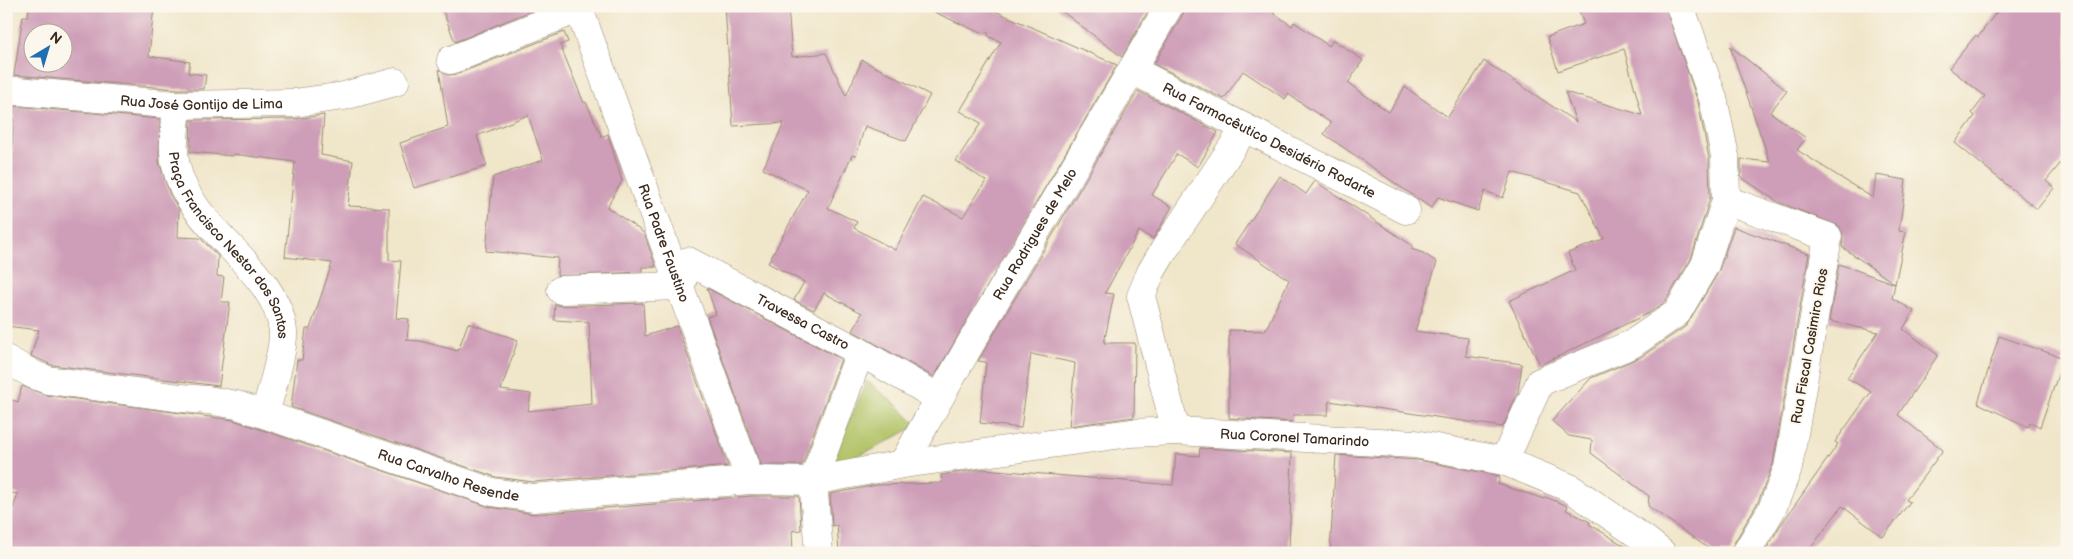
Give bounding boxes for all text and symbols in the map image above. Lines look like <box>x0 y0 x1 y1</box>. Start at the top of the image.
north arrow <box>22 22 72 72</box>
text: N <box>46 28 65 48</box>
street label: Rua Farmacêutico Desidério Rodarte <box>1160 79 1378 202</box>
street label: Rua José Gontijo de Lima <box>119 92 283 114</box>
street label: Praça Francisco Nestor dos Santos <box>165 151 291 339</box>
street label: Rua Rodrigues de Melo <box>990 165 1081 303</box>
street label: Rua Padre Faustino <box>634 182 693 305</box>
street label: Rua Fiscal Casimiro Rios <box>1787 267 1832 425</box>
street label: Travessa Castro <box>753 291 852 354</box>
street label: Rua Coronel Tamarindo <box>1220 425 1370 451</box>
street label: Rua Carvalho Resende <box>376 446 520 505</box>

